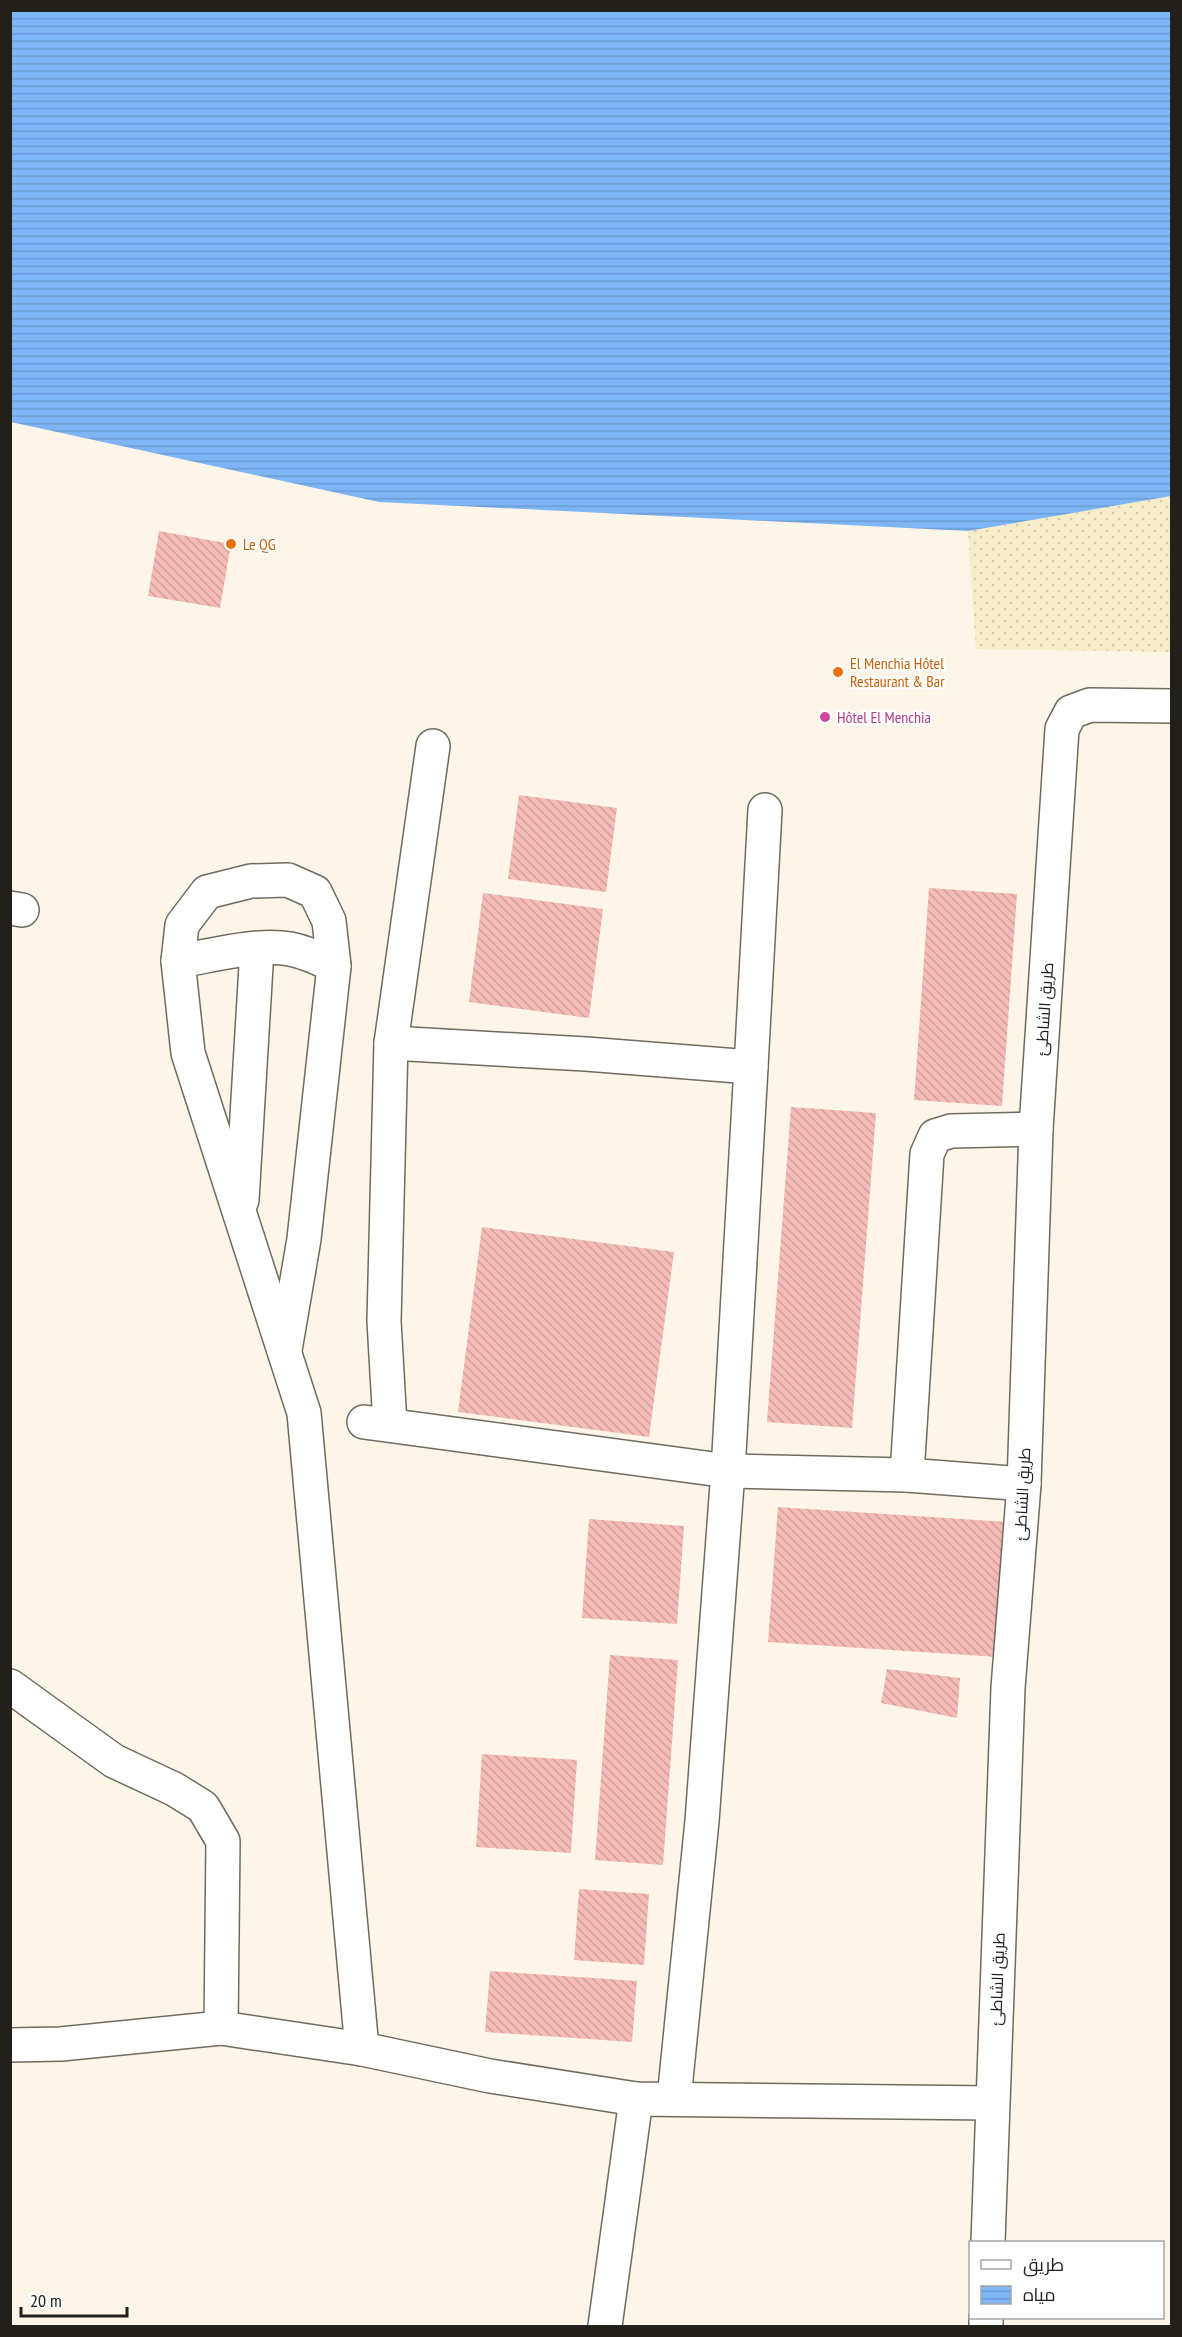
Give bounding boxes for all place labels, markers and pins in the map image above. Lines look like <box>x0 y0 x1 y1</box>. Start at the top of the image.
place label: Le QG <box>243 534 276 554</box>
marker: Le QG <box>224 537 238 551</box>
place label: El Menchia Hôtel Restaurant & Bar <box>850 653 945 691</box>
marker: El Menchia Hôtel Restaurant & Bar <box>831 665 845 679</box>
place label: Hôtel El Menchia <box>837 707 931 727</box>
marker: Hôtel El Menchia <box>818 710 832 724</box>

